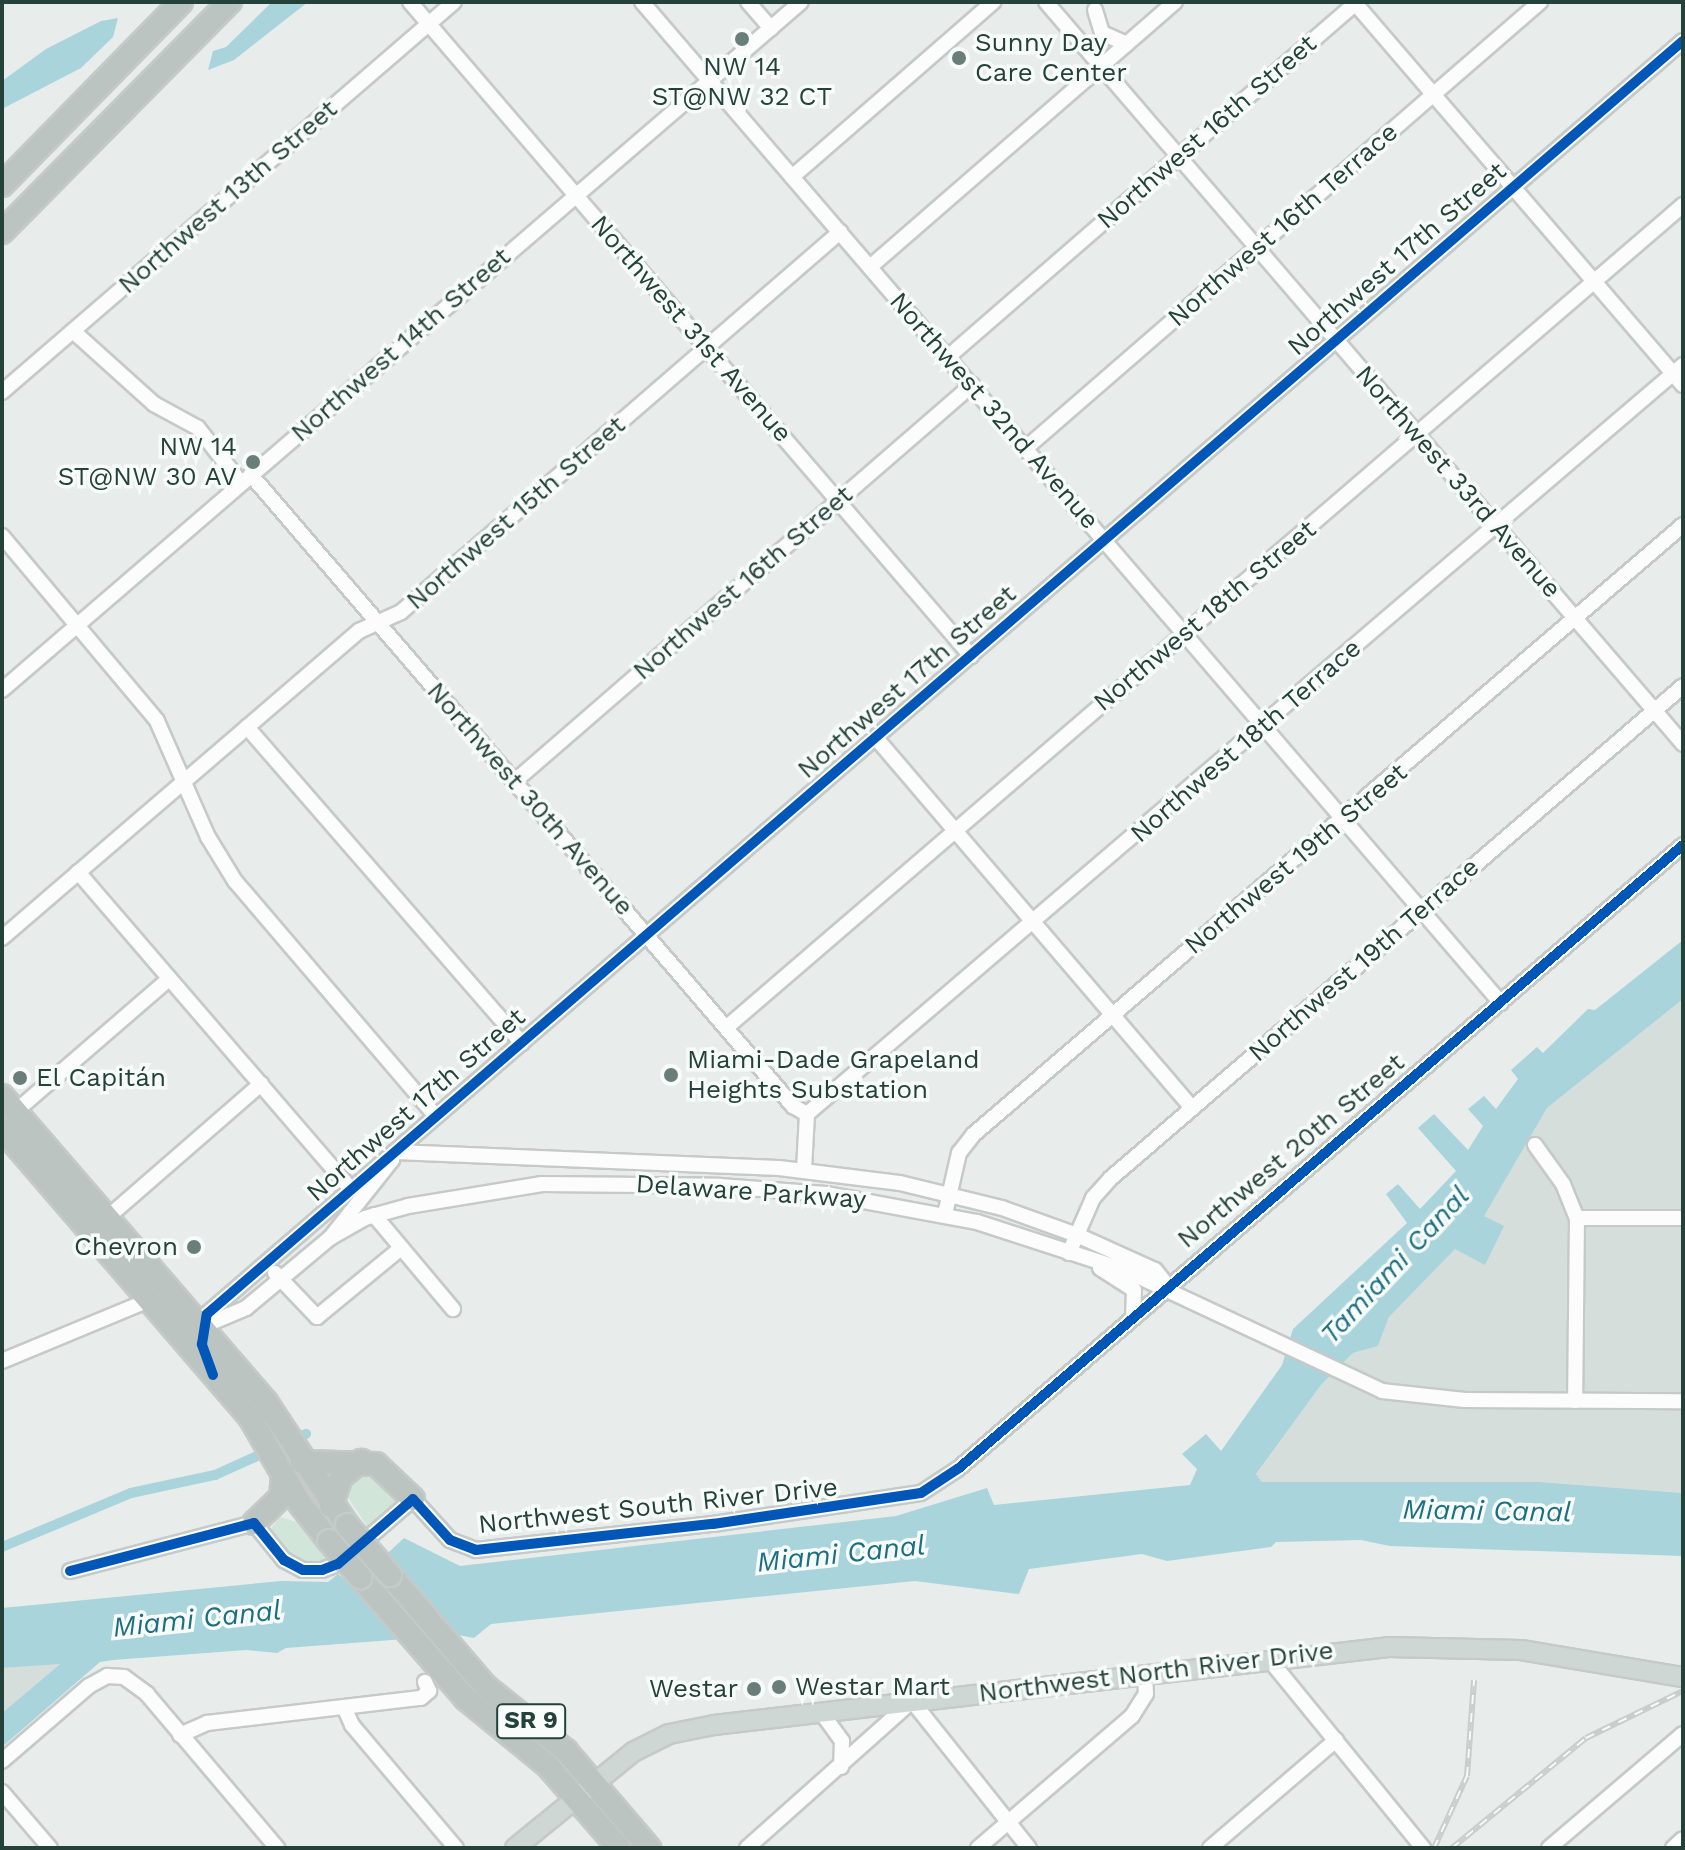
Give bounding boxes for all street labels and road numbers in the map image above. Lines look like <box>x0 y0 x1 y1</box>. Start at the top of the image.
street label: Northwest 16th Street <box>1091 28 1323 236</box>
street label: Northwest 13th Street <box>112 93 344 301</box>
street label: Northwest 16th Terrace <box>1161 116 1405 334</box>
street label: Northwest 17th Street <box>1281 155 1513 363</box>
street label: Northwest 31st Avenue <box>584 209 798 449</box>
street label: Northwest 14th Street <box>285 241 517 449</box>
street label: Northwest 32nd Avenue <box>882 286 1106 536</box>
street label: Northwest 33rd Avenue <box>1348 359 1568 605</box>
street label: Northwest 15th Street <box>400 409 632 617</box>
street label: Northwest 16th Street <box>627 479 859 687</box>
street label: Northwest 18th Street <box>1087 514 1323 718</box>
street label: Northwest 17th Street <box>791 578 1023 786</box>
street label: Northwest 18th Terrace <box>1124 632 1368 850</box>
street label: Northwest 30th Avenue <box>420 676 640 922</box>
street label: Northwest 19th Street <box>1178 757 1414 961</box>
street label: Northwest 19th Terrace <box>1242 851 1486 1069</box>
street label: Northwest 17th Street <box>300 1001 532 1209</box>
street label: Northwest 20th Street <box>1171 1047 1411 1255</box>
street label: Delaware Parkway <box>635 1168 867 1216</box>
street label: Northwest South River Drive <box>476 1472 840 1540</box>
street label: Northwest North River Drive <box>977 1635 1335 1709</box>
road number: SR 9 <box>495 1701 567 1741</box>

